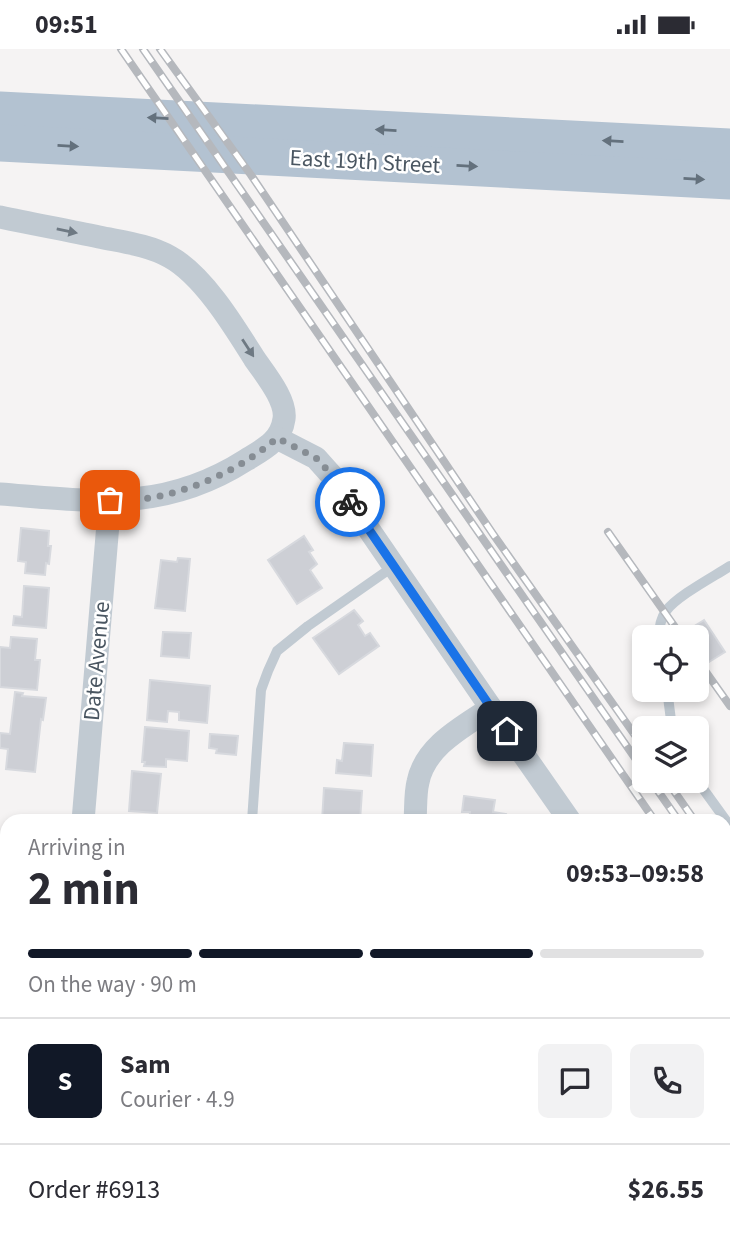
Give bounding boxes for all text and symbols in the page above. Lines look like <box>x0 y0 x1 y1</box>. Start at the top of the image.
text: 09:51 <box>35 6 98 43</box>
one-way arrow <box>147 113 169 124</box>
one-way arrow <box>374 124 396 135</box>
one-way arrow <box>602 135 624 146</box>
one-way arrow <box>57 141 79 152</box>
street label: East 19th Street <box>289 141 441 182</box>
one-way arrow <box>456 161 478 172</box>
one-way arrow <box>683 174 705 185</box>
one-way arrow <box>56 225 78 236</box>
one-way arrow <box>241 338 254 357</box>
courier <box>315 467 385 537</box>
pin <box>80 470 140 530</box>
icon: bag <box>91 481 129 519</box>
icon: bike <box>331 483 369 521</box>
street label: Date Avenue <box>75 600 118 722</box>
map controls <box>632 625 709 793</box>
button: locate <box>632 625 709 702</box>
pin <box>477 701 537 761</box>
icon: home <box>488 712 526 750</box>
button: layers <box>632 716 709 793</box>
text: Arriving in <box>28 831 126 864</box>
text: 09:53–09:58 <box>566 855 704 892</box>
text: 2 min <box>28 857 140 922</box>
text: On the way · 90 m <box>28 968 197 1001</box>
button: chat <box>538 1044 612 1118</box>
button: phone <box>630 1044 704 1118</box>
text: Sam <box>120 1046 170 1083</box>
text: S <box>58 1063 72 1100</box>
text: Courier · 4.9 <box>120 1083 235 1116</box>
text: Order #6913 <box>28 1171 160 1208</box>
text: $26.55 <box>628 1171 704 1208</box>

